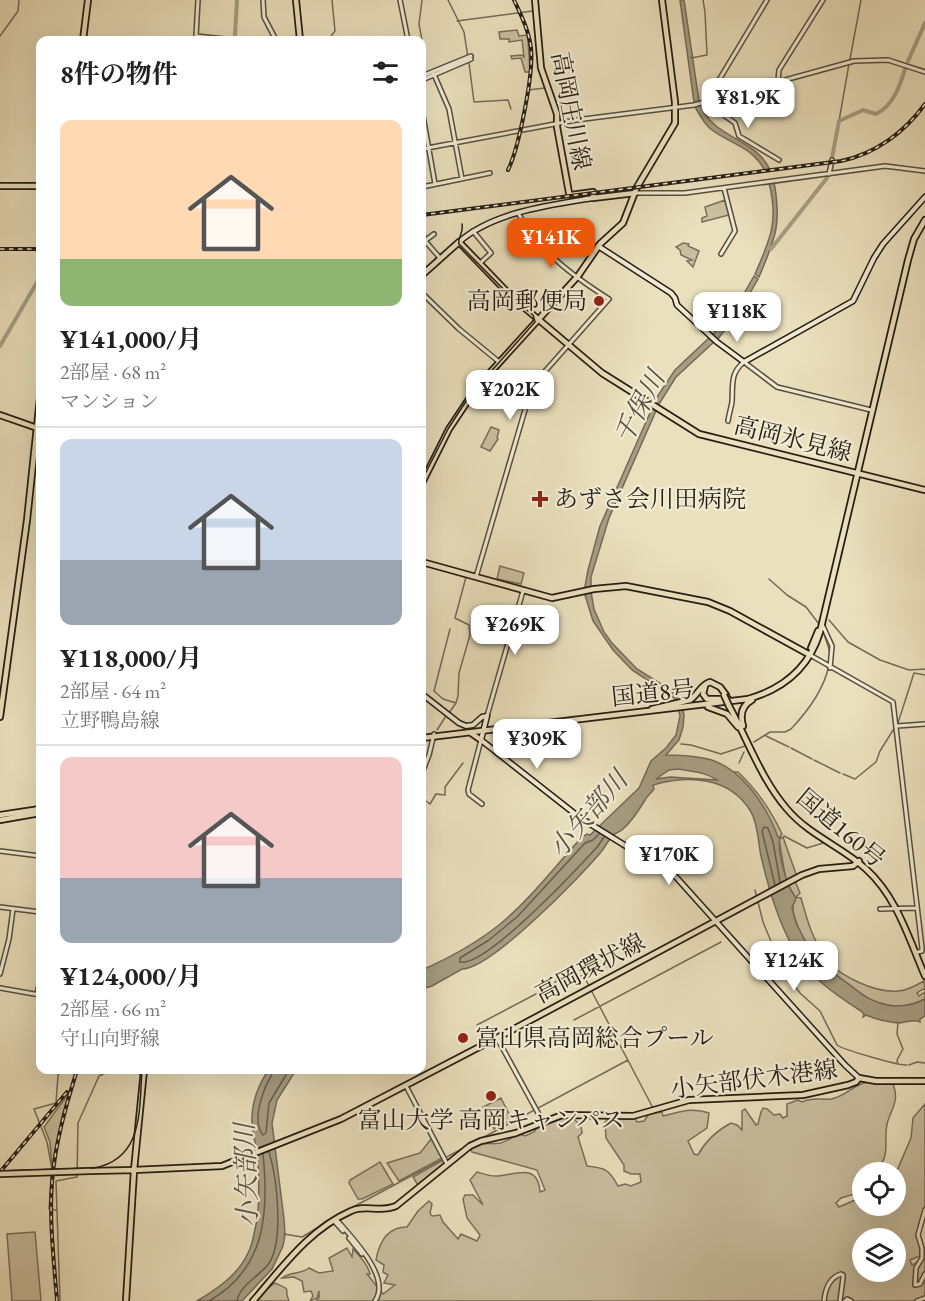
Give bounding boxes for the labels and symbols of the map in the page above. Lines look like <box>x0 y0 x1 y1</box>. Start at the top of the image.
street label: 高岡庄川線 <box>545 49 598 173</box>
pin: ¥81.9K <box>699 78 797 129</box>
pin: ¥141K <box>509 218 593 269</box>
place label: 高岡郵便局 <box>467 285 587 316</box>
pin: ¥118K <box>695 292 779 343</box>
marker: 高岡郵便局 <box>592 294 606 308</box>
water label: 千保川 <box>606 362 674 449</box>
pin: ¥202K <box>468 370 552 421</box>
street label: 高岡氷見線 <box>731 409 855 468</box>
place label: あずさ会川田病院 <box>554 483 746 514</box>
marker: あずさ会川田病院 <box>531 490 549 508</box>
pin: ¥269K <box>473 605 557 656</box>
street label: 国道8号 <box>610 673 696 712</box>
pin: ¥309K <box>495 719 579 770</box>
water label: 小矢部川 <box>541 761 637 864</box>
street label: 国道160号 <box>791 781 892 874</box>
pin: ¥170K <box>627 835 711 886</box>
street label: 高岡環状線 <box>530 926 650 1009</box>
pin: ¥124K <box>752 941 836 992</box>
place label: 富山県高岡総合プール <box>475 1022 714 1053</box>
marker: 富山県高岡総合プール <box>456 1031 470 1045</box>
street label: 小矢部伏木港線 <box>669 1053 839 1104</box>
marker: 富山大学 高岡キャンパス <box>484 1089 498 1103</box>
place label: 富山大学 高岡キャンパス <box>357 1104 625 1135</box>
water label: 小矢部川 <box>227 1119 265 1228</box>

